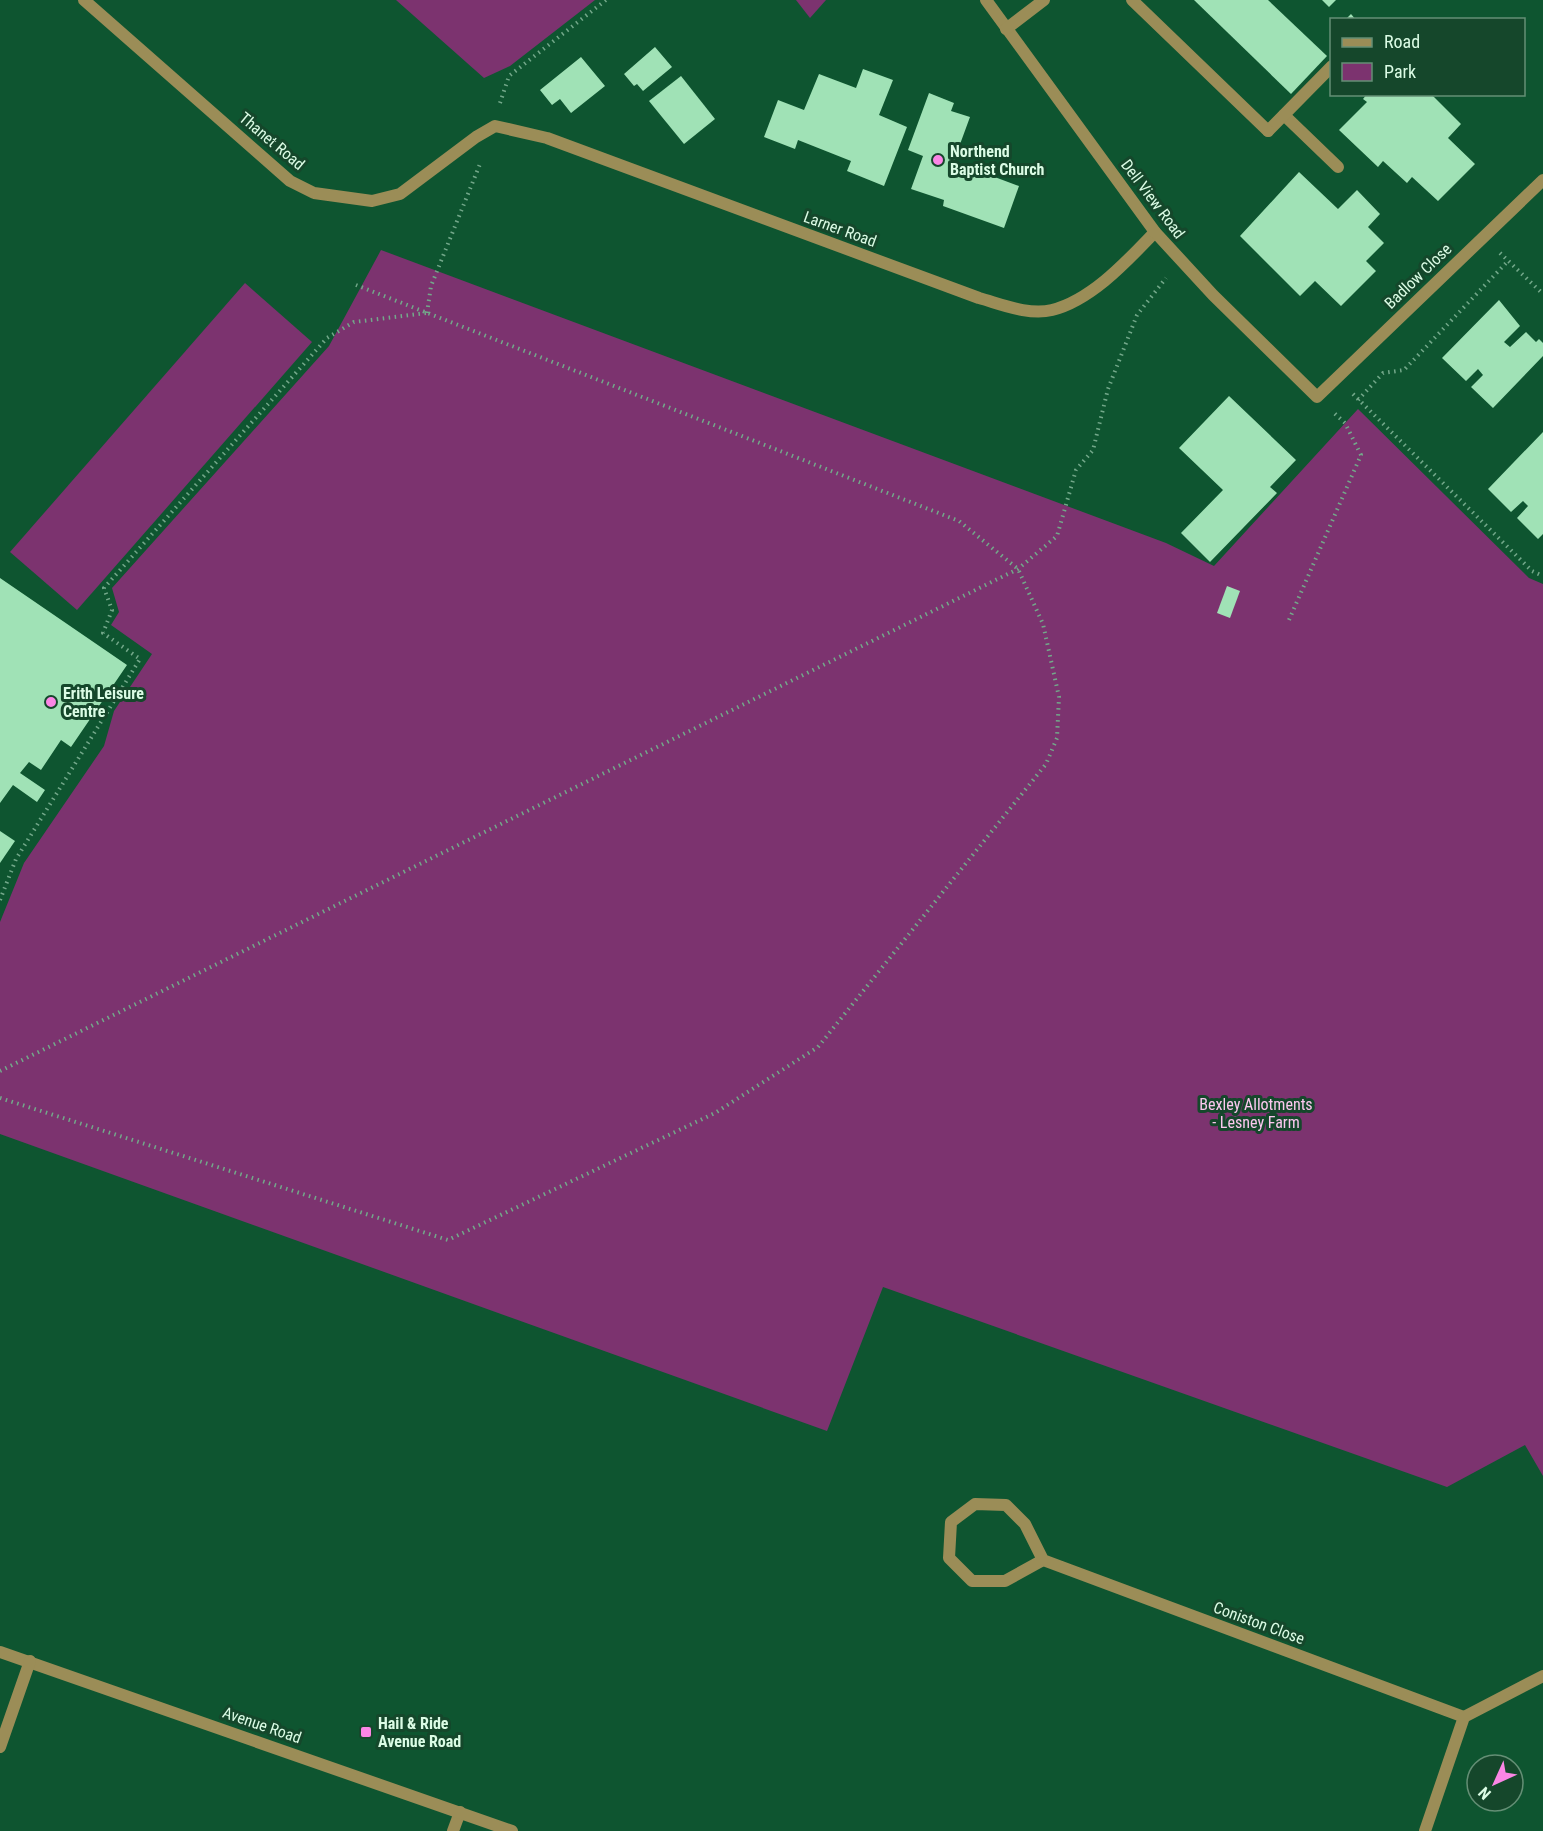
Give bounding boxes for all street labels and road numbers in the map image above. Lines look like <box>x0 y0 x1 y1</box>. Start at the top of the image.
street label: Thanet Road <box>235 108 309 174</box>
street label: Dell View Road <box>1117 156 1189 242</box>
street label: Larner Road <box>801 207 879 251</box>
street label: Badlow Close <box>1381 239 1455 313</box>
street label: Coniston Close <box>1211 1598 1307 1648</box>
street label: Avenue Road <box>220 1703 304 1747</box>

